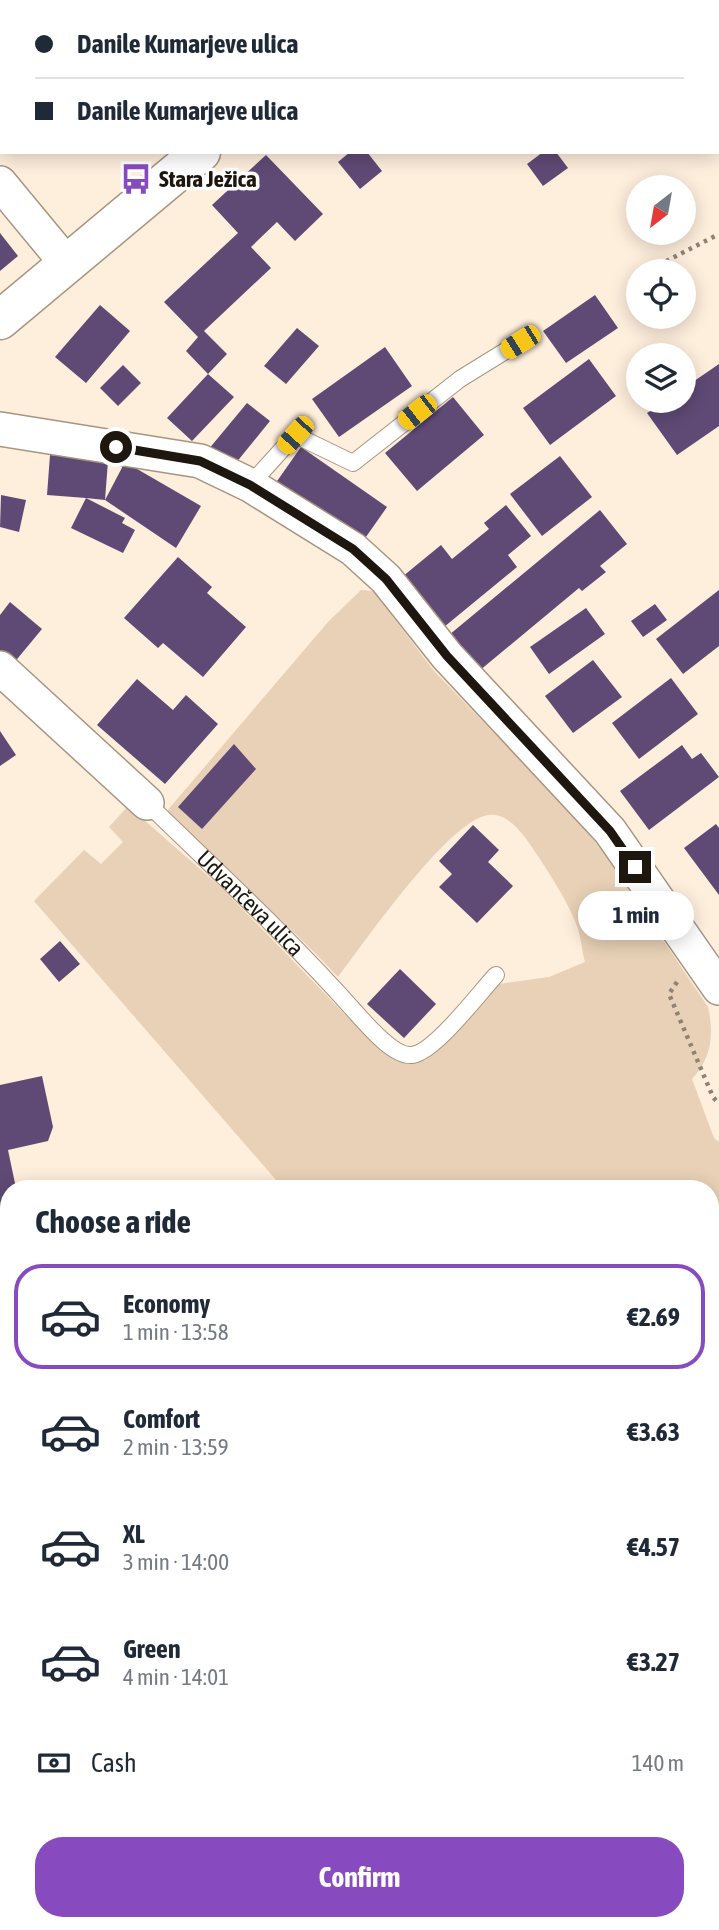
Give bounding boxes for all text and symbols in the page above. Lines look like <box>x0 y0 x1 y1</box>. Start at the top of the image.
text: Danile Kumarjeve ulica <box>77 29 298 59</box>
text: Danile Kumarjeve ulica <box>77 96 298 126</box>
bus stop icon: Stara Ježica <box>119 162 153 196</box>
place label: Stara Ježica <box>159 166 257 192</box>
north arrow <box>626 175 696 245</box>
map controls <box>626 175 696 413</box>
button: locate <box>626 259 696 329</box>
car <box>497 322 544 362</box>
button: layers <box>626 343 696 413</box>
car <box>394 391 441 433</box>
car <box>274 412 317 458</box>
route start <box>100 431 132 463</box>
street label: Udvančeva ulica <box>191 845 309 961</box>
route end <box>619 851 651 883</box>
callout: 1 min <box>577 892 693 940</box>
text: 1 min <box>613 902 659 928</box>
text: Choose a ride <box>35 1203 191 1240</box>
icon: car <box>39 1285 102 1348</box>
text: Economy <box>123 1289 210 1319</box>
text: €2.69 <box>627 1302 680 1332</box>
text: 1 min · 13:58 <box>123 1319 229 1345</box>
icon: car <box>39 1400 102 1463</box>
text: Comfort <box>123 1404 200 1434</box>
text: €3.63 <box>627 1417 680 1447</box>
text: 2 min · 13:59 <box>123 1434 229 1460</box>
icon: car <box>39 1515 102 1578</box>
text: XL <box>123 1519 145 1549</box>
text: €4.57 <box>627 1532 680 1562</box>
text: 3 min · 14:00 <box>123 1549 229 1575</box>
icon: car <box>39 1630 102 1693</box>
text: Green <box>123 1634 181 1664</box>
text: €3.27 <box>627 1647 680 1677</box>
text: 4 min · 14:01 <box>123 1664 229 1690</box>
icon: cash <box>35 1744 73 1782</box>
text: Cash <box>91 1748 137 1778</box>
text: 140 m <box>632 1750 684 1776</box>
button: Confirm <box>35 1837 684 1917</box>

